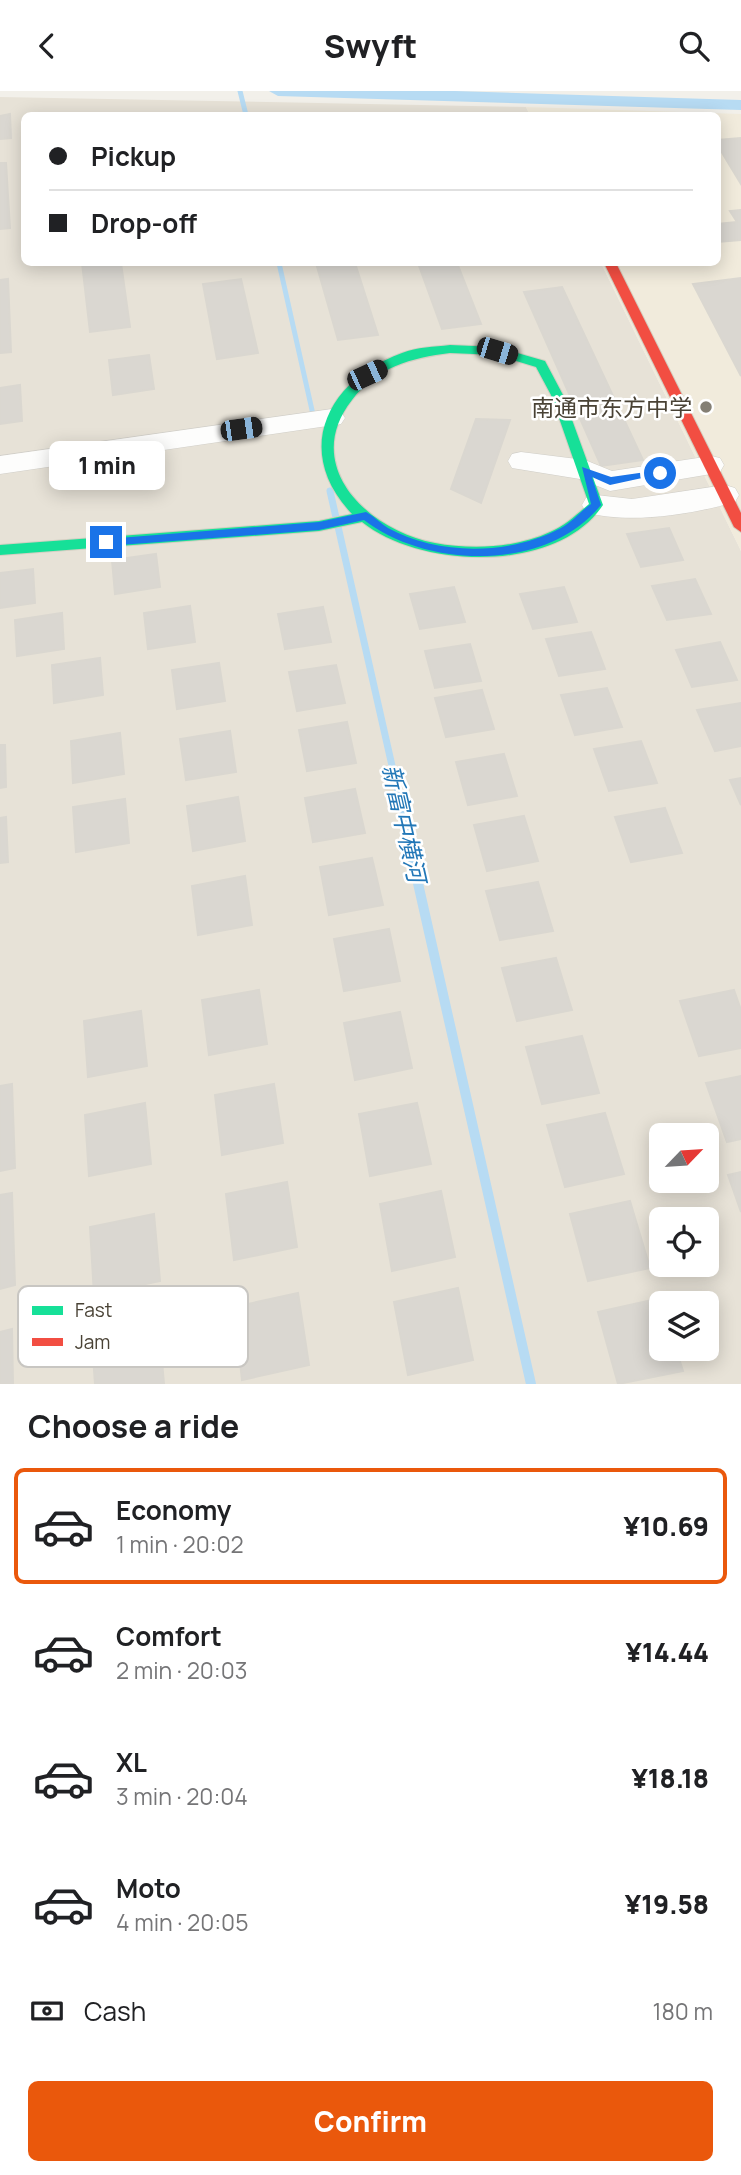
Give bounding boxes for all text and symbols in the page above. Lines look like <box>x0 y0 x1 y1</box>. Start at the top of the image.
text: Swyft <box>324 24 417 68</box>
icon: back <box>28 27 66 65</box>
icon: search <box>675 27 713 65</box>
text: Pickup <box>91 138 176 174</box>
text: Drop-off <box>91 205 197 241</box>
car <box>474 335 521 367</box>
car <box>344 357 391 393</box>
place label: 南通市东方中学 <box>531 391 692 423</box>
marker: 南通市东方中学 <box>698 399 714 415</box>
car <box>219 416 264 442</box>
callout: 1 min <box>48 441 164 489</box>
text: 1 min <box>78 449 136 481</box>
route start <box>644 457 676 489</box>
route end <box>90 526 122 558</box>
water label: 新富中横河 <box>375 761 435 889</box>
north arrow <box>649 1123 719 1193</box>
map controls <box>649 1123 719 1361</box>
button: locate <box>649 1207 719 1277</box>
legend <box>18 1286 248 1367</box>
button: layers <box>649 1291 719 1361</box>
text: Fast <box>75 1297 112 1323</box>
text: Jam <box>75 1329 110 1355</box>
text: Choose a ride <box>28 1404 239 1448</box>
text: Economy <box>116 1492 231 1528</box>
icon: car <box>32 1495 95 1558</box>
text: ¥10.69 <box>623 1508 709 1544</box>
text: 1 min · 20:02 <box>116 1528 244 1560</box>
text: Comfort <box>116 1618 222 1654</box>
icon: car <box>32 1621 95 1684</box>
text: ¥14.44 <box>626 1634 709 1670</box>
text: 2 min · 20:03 <box>116 1654 247 1686</box>
text: XL <box>116 1744 147 1780</box>
icon: car <box>32 1747 95 1810</box>
text: ¥18.18 <box>631 1760 709 1796</box>
text: 3 min · 20:04 <box>116 1780 248 1812</box>
text: Moto <box>116 1870 181 1906</box>
icon: car <box>32 1873 95 1936</box>
text: ¥19.58 <box>625 1886 709 1922</box>
text: 4 min · 20:05 <box>116 1906 248 1938</box>
icon: cash <box>28 1992 66 2030</box>
text: Cash <box>84 1993 146 2029</box>
text: 180 m <box>653 1995 713 2027</box>
button: Confirm <box>28 2081 713 2161</box>

